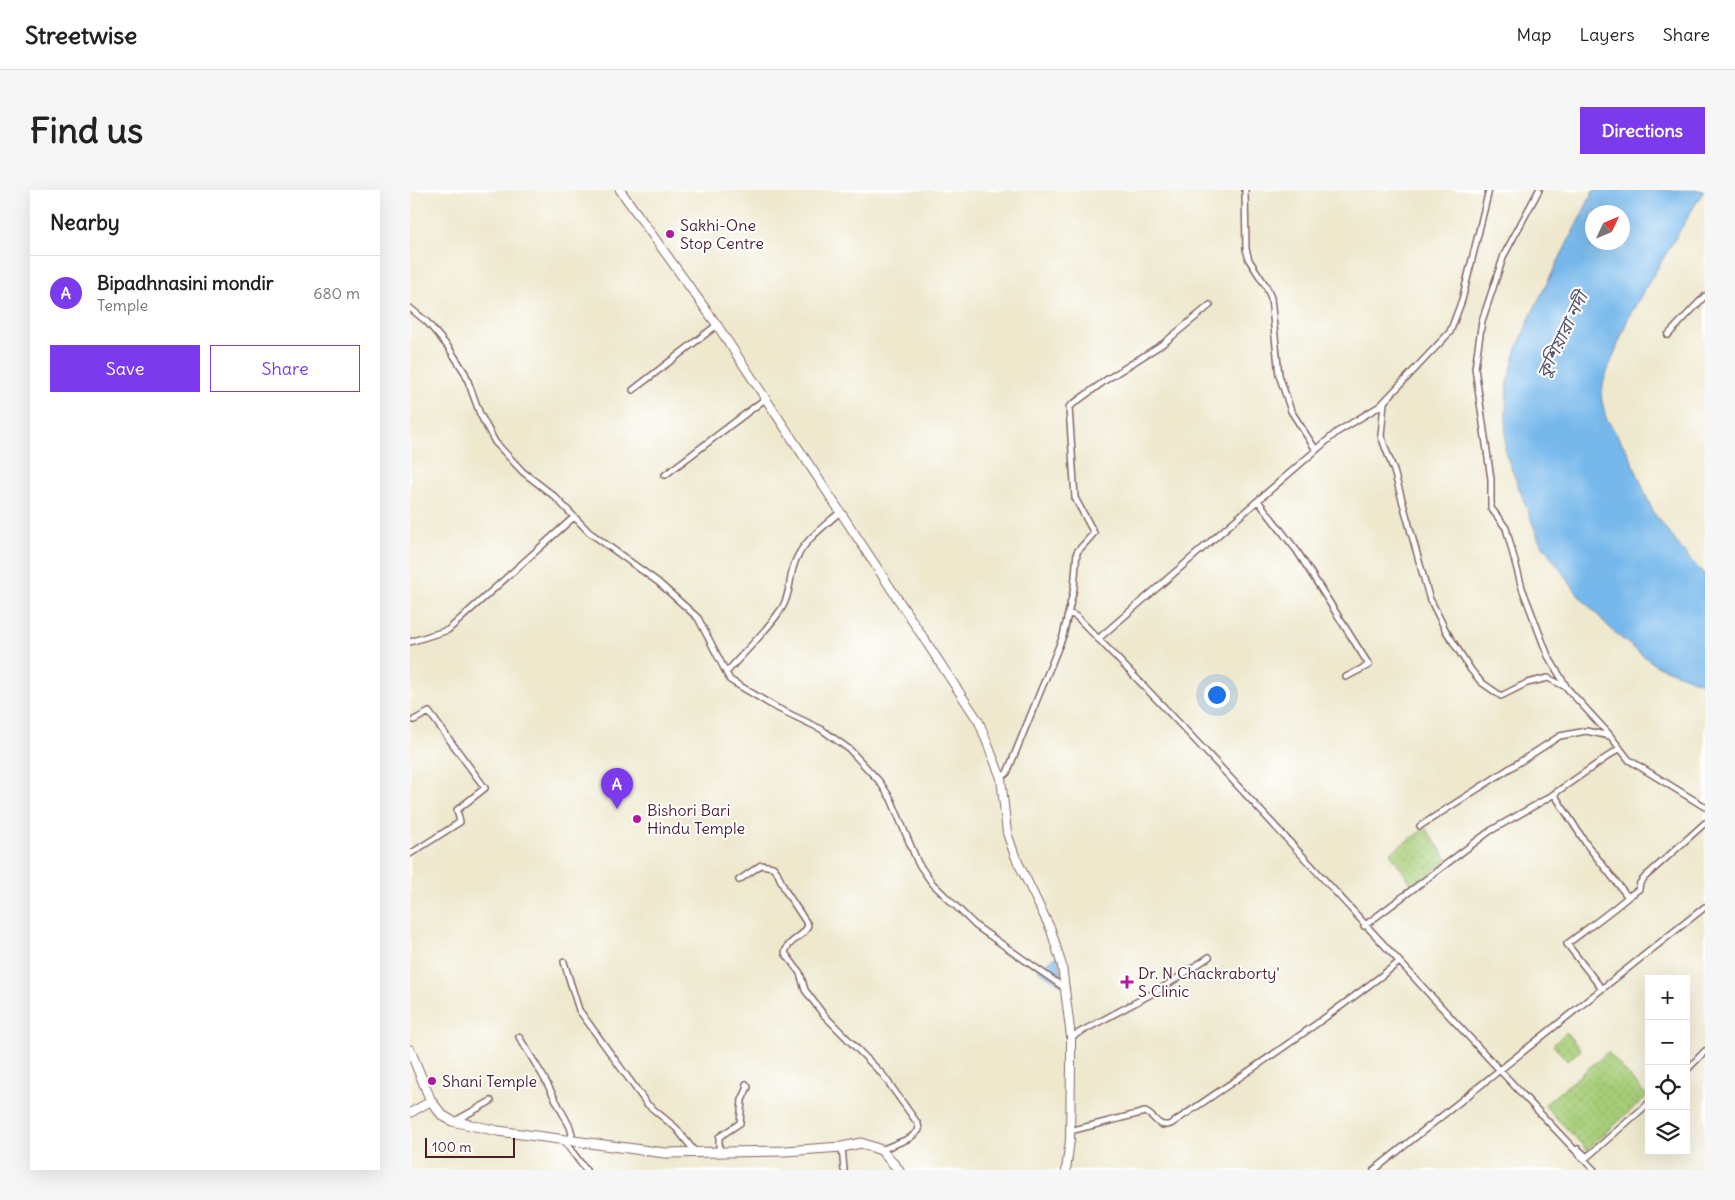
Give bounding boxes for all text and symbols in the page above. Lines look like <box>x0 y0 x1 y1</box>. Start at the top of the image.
text: Streetwise <box>25 20 137 50</box>
text: Map <box>1516 23 1551 46</box>
text: Layers <box>1579 23 1635 46</box>
text: Share <box>1663 23 1710 46</box>
button: Directions <box>1580 107 1705 154</box>
text: Find us <box>30 108 143 152</box>
north arrow <box>1585 205 1630 250</box>
text: Nearby <box>50 209 120 236</box>
place label: Sakhi-One Stop Centre <box>680 215 764 253</box>
marker: Sakhi-One Stop Centre <box>664 228 676 240</box>
text: Bipadhnasini mondir <box>97 271 274 295</box>
text: A <box>61 283 71 303</box>
text: 680 m <box>313 283 360 303</box>
water label: কুশিয়ারা নদী <box>1531 285 1594 382</box>
text: Temple <box>97 295 148 315</box>
button: Save <box>50 345 200 392</box>
button: Share <box>210 345 360 392</box>
your location <box>1204 682 1230 708</box>
pin: A <box>601 768 633 809</box>
place label: Bishori Bari Hindu Temple <box>647 800 745 838</box>
marker: Bishori Bari Hindu Temple <box>631 813 643 825</box>
place label: Dr. N Chackraborty' S Clinic <box>1138 963 1279 1001</box>
marker: Dr. N Chackraborty' S Clinic <box>1120 975 1134 989</box>
map controls <box>1645 975 1690 1155</box>
button: + <box>1645 975 1690 1020</box>
button: − <box>1645 1020 1690 1065</box>
button: locate <box>1645 1065 1690 1110</box>
place label: Shani Temple <box>442 1071 537 1091</box>
marker: Shani Temple <box>426 1075 438 1087</box>
button: layers <box>1645 1110 1690 1155</box>
scale bar <box>425 1135 515 1158</box>
text: 100 m <box>432 1138 472 1156</box>

